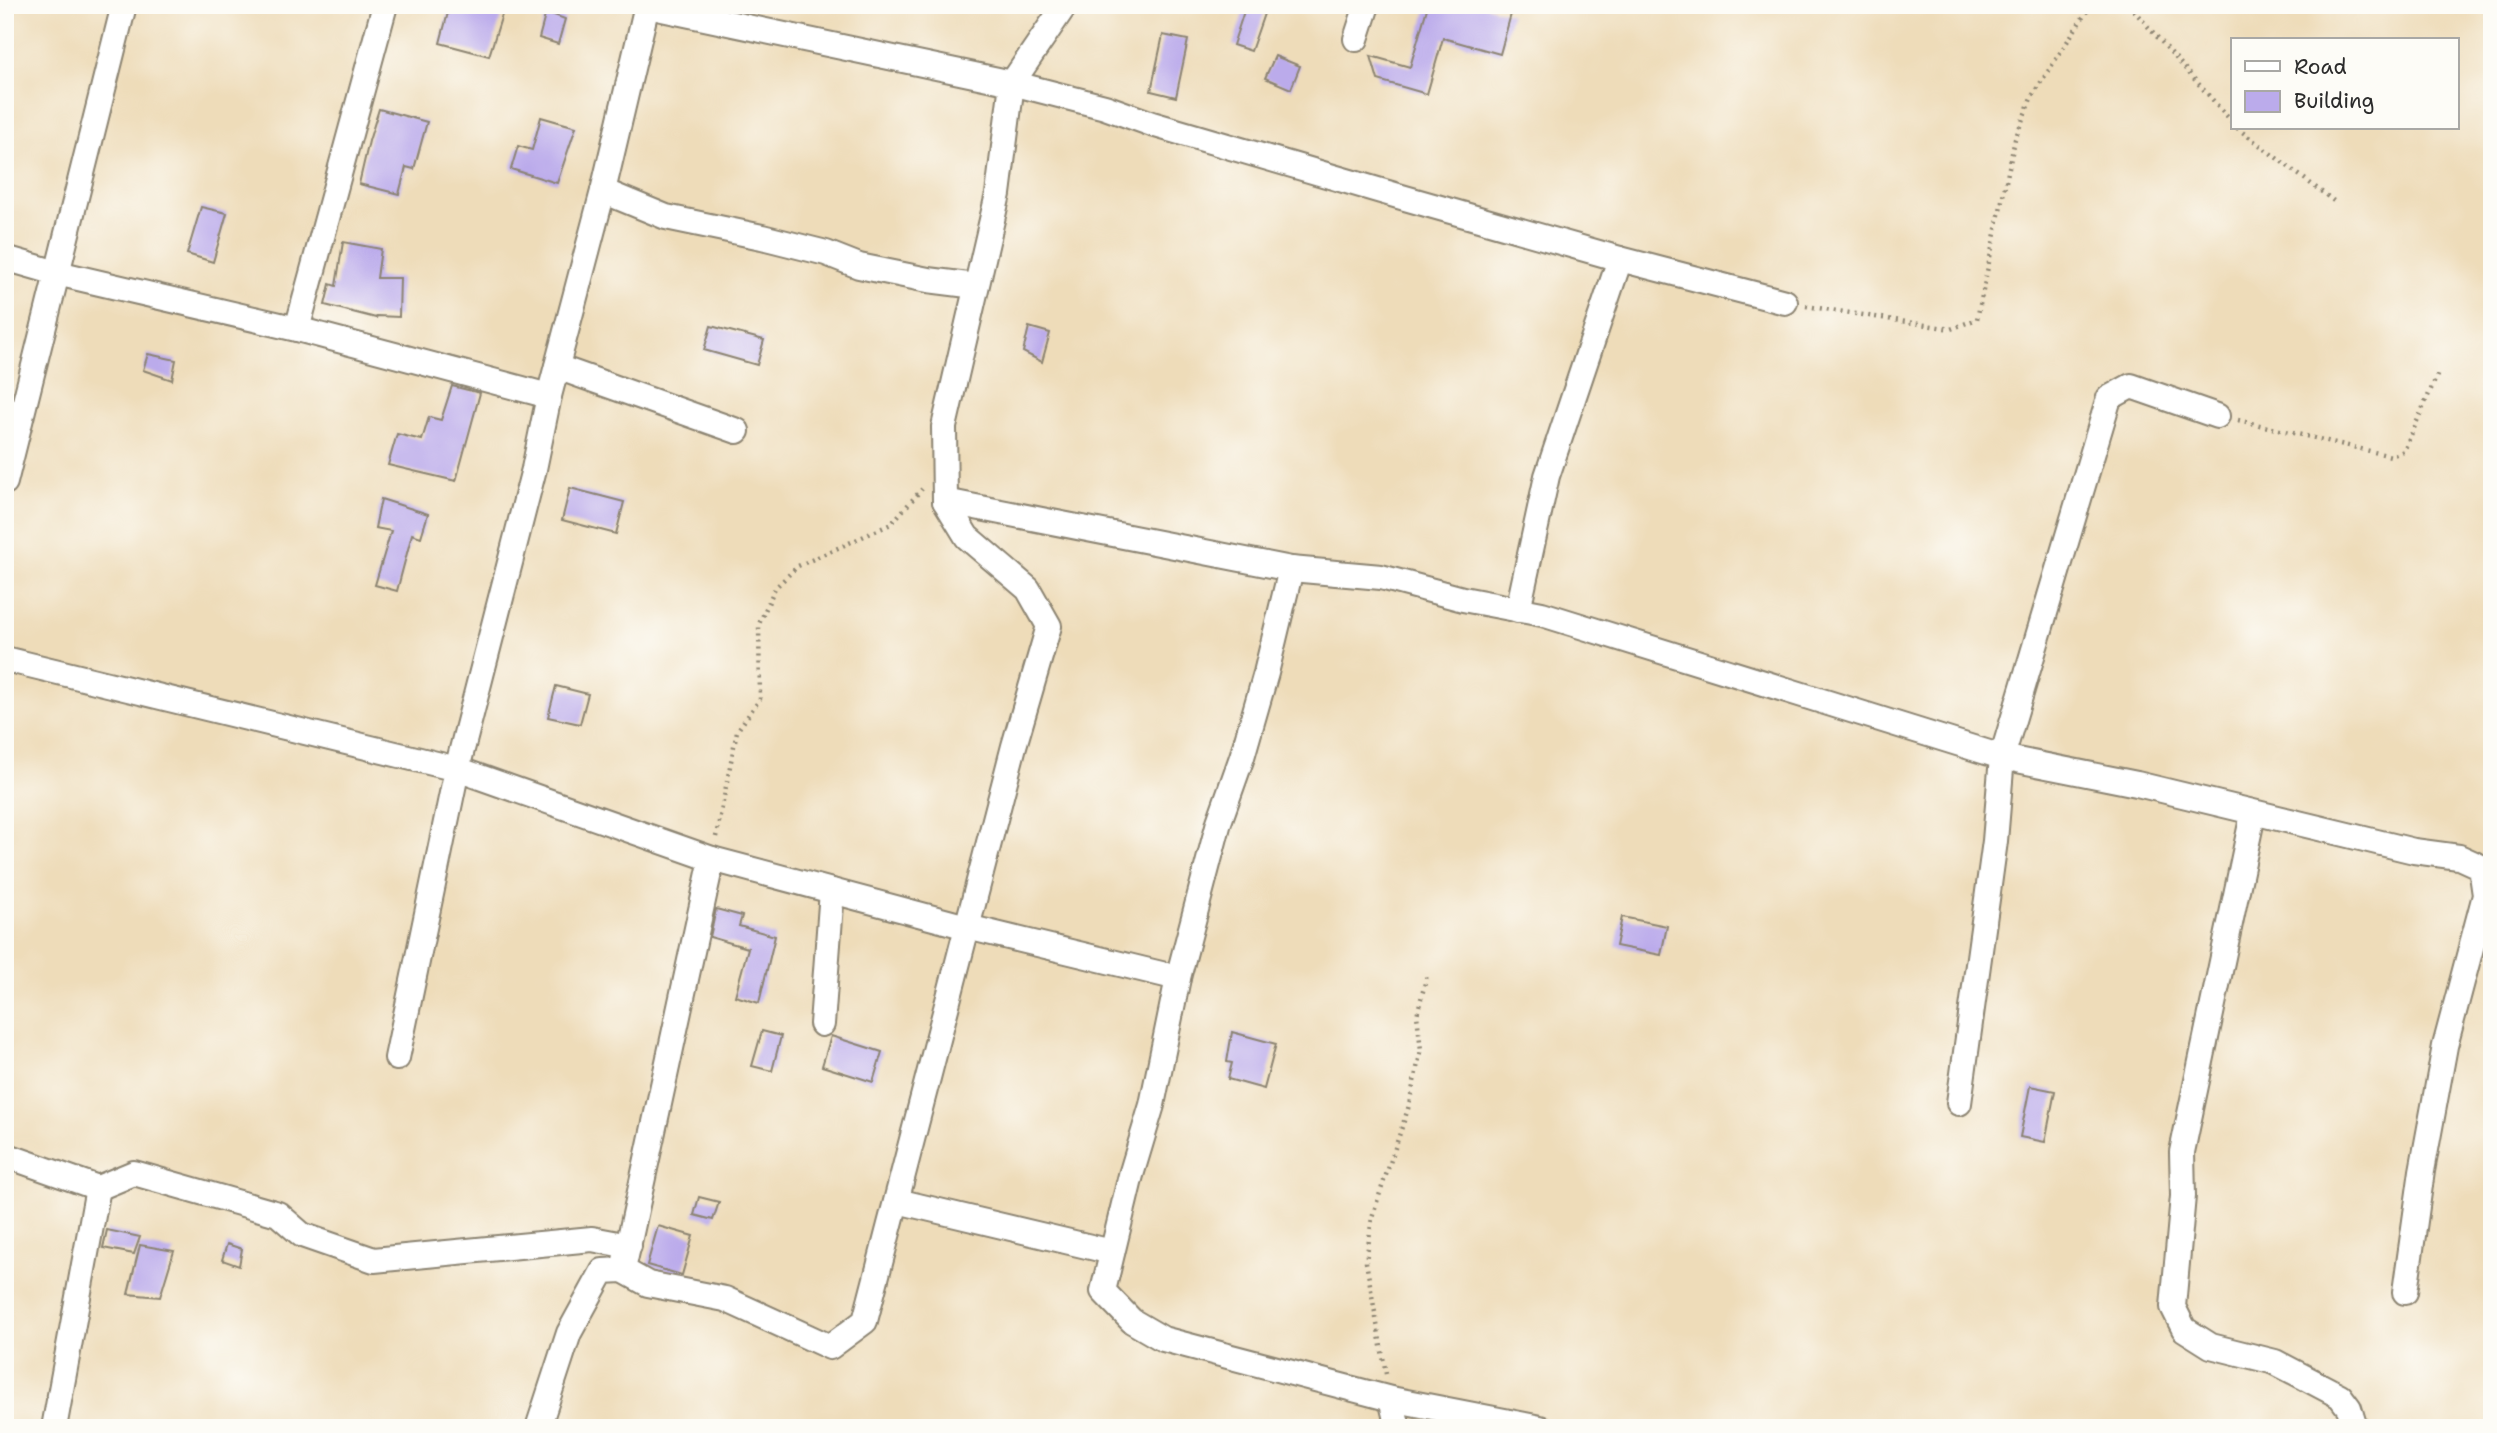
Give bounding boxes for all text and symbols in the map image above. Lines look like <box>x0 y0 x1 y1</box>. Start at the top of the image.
legend <box>2231 38 2458 130</box>
text: Road <box>2294 53 2347 81</box>
text: Building <box>2294 87 2374 115</box>

